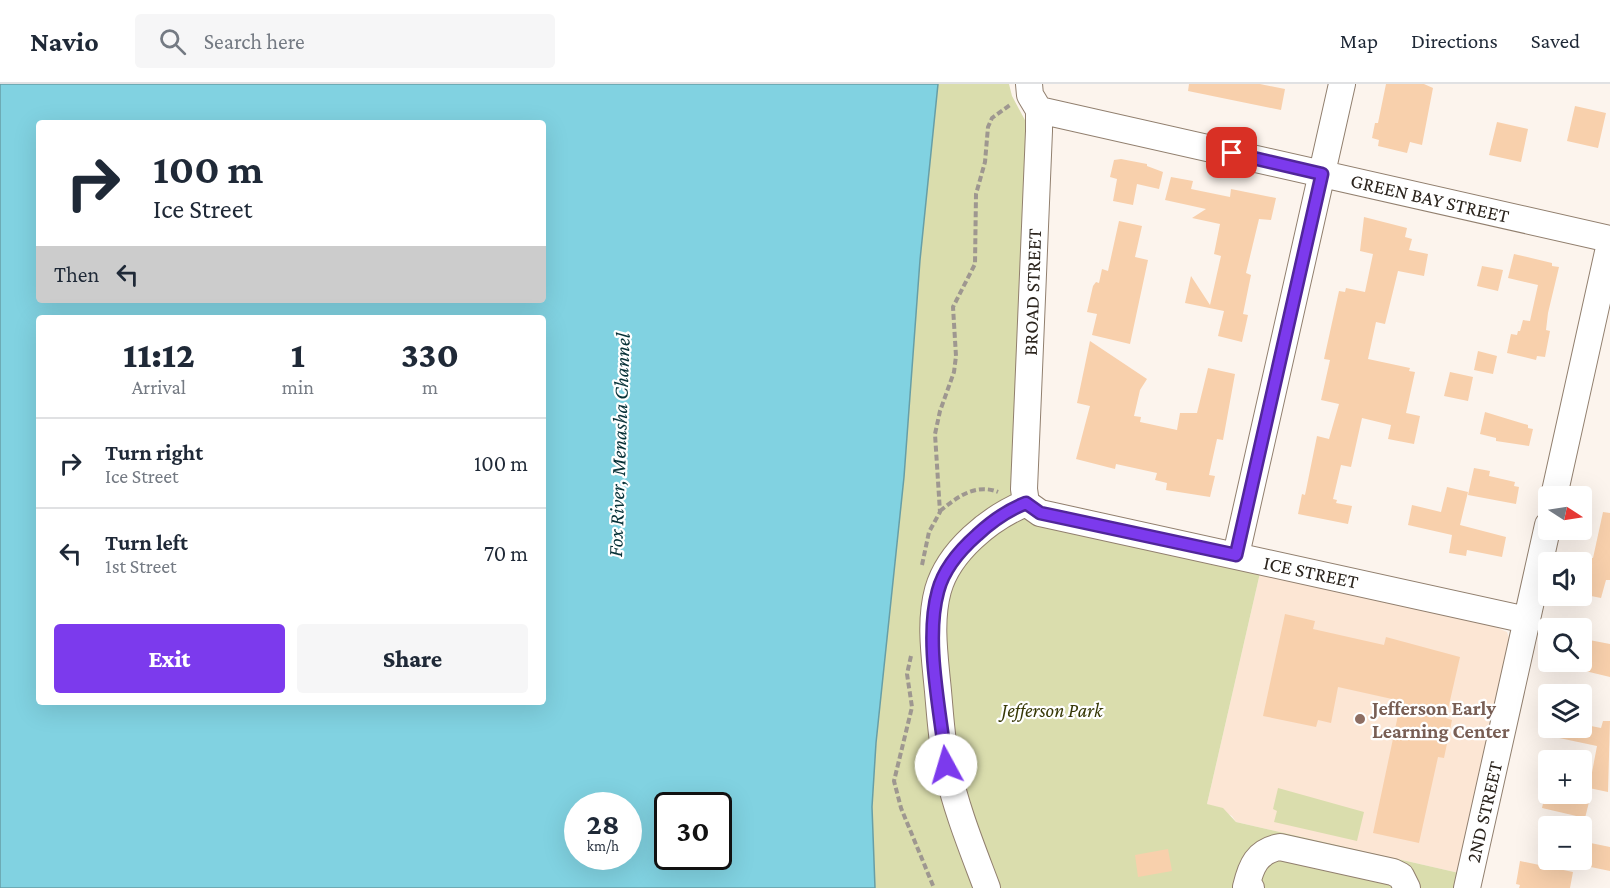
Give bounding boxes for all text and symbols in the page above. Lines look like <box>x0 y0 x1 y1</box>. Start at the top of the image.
search box <box>135 14 555 68</box>
icon: search <box>156 25 189 58</box>
text: Navio <box>30 26 99 57</box>
text: Search here <box>204 29 305 54</box>
text: Map <box>1340 29 1378 53</box>
text: Directions <box>1411 29 1498 53</box>
text: Saved <box>1531 29 1580 53</box>
pin <box>1206 127 1257 178</box>
icon: arrive <box>1215 136 1248 169</box>
icon: right <box>54 144 132 222</box>
text: 100 m <box>153 145 263 192</box>
street label: GREEN BAY STREET <box>1349 169 1511 227</box>
text: Ice Street <box>153 194 252 224</box>
street label: BROAD STREET <box>1019 228 1045 356</box>
icon: left <box>111 258 144 291</box>
text: Then <box>54 262 99 287</box>
water label: Fox River, Menasha Channel <box>603 332 635 557</box>
text: 11:12 <box>123 335 195 375</box>
text: 1 <box>291 335 305 375</box>
text: 330 <box>401 335 459 375</box>
text: Arrival <box>132 376 186 398</box>
text: min <box>282 376 314 398</box>
text: m <box>422 376 438 398</box>
text: Turn right <box>105 440 203 465</box>
icon: right <box>54 447 87 480</box>
text: 100 m <box>474 451 528 476</box>
text: Ice Street <box>105 465 179 487</box>
north arrow <box>1538 486 1592 540</box>
map controls <box>1538 486 1592 870</box>
text: Turn left <box>105 530 188 555</box>
icon: left <box>54 537 87 570</box>
text: 70 m <box>484 541 528 566</box>
street label: ICE STREET <box>1262 551 1360 593</box>
button: sound <box>1538 552 1592 606</box>
text: 1st Street <box>105 555 177 577</box>
button: search <box>1538 618 1592 672</box>
button: Exit <box>54 624 285 693</box>
button: Share <box>297 624 528 693</box>
button: layers <box>1538 684 1592 738</box>
place label: Jefferson Early Learning Center <box>1370 697 1510 742</box>
park label: Jefferson Park <box>998 699 1104 722</box>
marker: Jefferson Early Learning Center <box>1353 712 1367 726</box>
position arrow <box>914 733 978 797</box>
button: + <box>1538 750 1592 804</box>
street label: 2ND STREET <box>1462 759 1506 865</box>
speed limit sign: 30 <box>654 792 732 870</box>
text: 28 <box>587 807 619 840</box>
button: − <box>1538 816 1592 870</box>
text: km/h <box>587 838 619 854</box>

